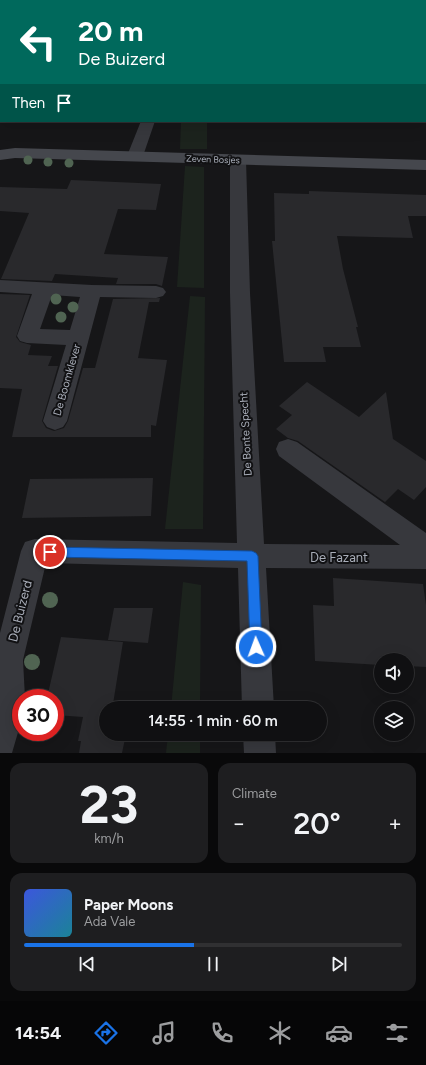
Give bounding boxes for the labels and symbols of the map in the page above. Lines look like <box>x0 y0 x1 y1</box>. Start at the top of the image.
street label: Zeven Bosjes <box>186 153 240 165</box>
street label: De Boomklever <box>51 342 84 417</box>
street label: De Bonte Specht <box>237 392 255 476</box>
pin <box>33 535 67 569</box>
street label: De Fazant <box>310 550 368 565</box>
street label: De Buizerd <box>5 579 35 643</box>
position arrow <box>235 626 277 668</box>
speed limit sign: 30 <box>12 689 64 741</box>

